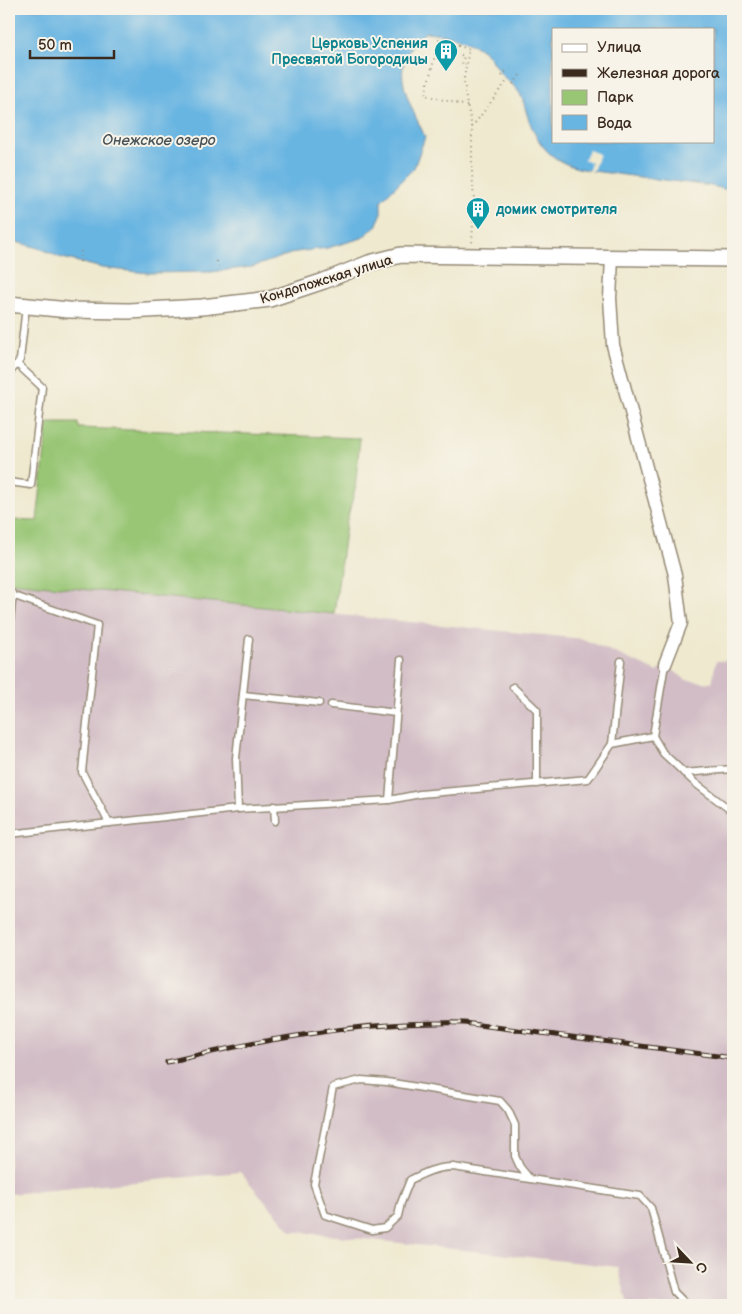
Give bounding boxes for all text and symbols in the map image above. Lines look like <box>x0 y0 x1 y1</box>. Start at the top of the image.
scale bar <box>30 28 114 60</box>
legend <box>552 28 714 142</box>
place label: Церковь Успения Пресвятой Богородицы <box>271 35 428 68</box>
text: 50 m <box>38 36 72 55</box>
building icon: Церковь Успения Пресвятой Богородицы <box>433 38 459 72</box>
text: Улица <box>597 38 642 57</box>
text: Железная дорога <box>597 64 720 83</box>
text: Парк <box>597 88 634 107</box>
text: Вода <box>597 114 632 133</box>
water label: Онежское озеро <box>102 131 216 150</box>
building icon: домик смотрителя <box>465 196 491 230</box>
place label: домик смотрителя <box>495 201 617 218</box>
street label: Кондопожская улица <box>258 251 395 308</box>
north arrow <box>664 1236 714 1286</box>
text: С <box>691 1259 711 1276</box>

